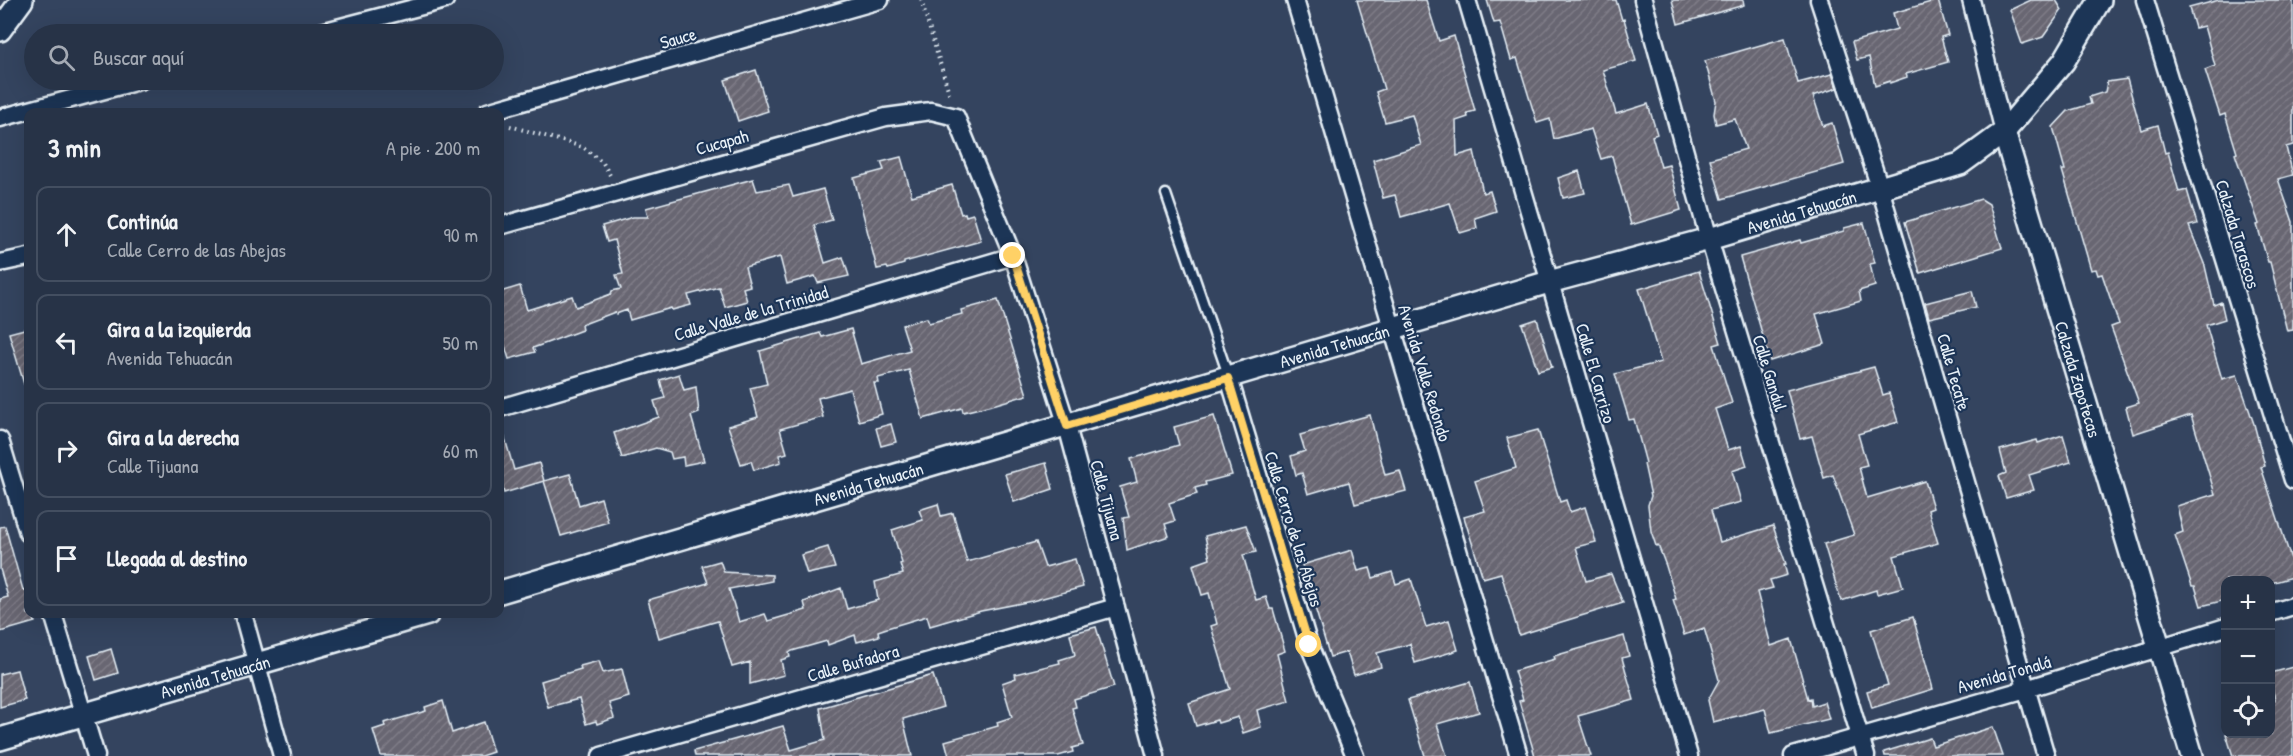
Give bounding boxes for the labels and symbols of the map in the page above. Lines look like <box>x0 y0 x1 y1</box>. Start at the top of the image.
street label: Sauce <box>657 21 699 55</box>
street label: Cucapah <box>693 123 751 161</box>
street label: Calzada Tarascos <box>2210 177 2266 291</box>
street label: Avenida Tehuacán <box>1744 183 1859 240</box>
route end <box>999 242 1025 268</box>
street label: Calle Valle de la Trinidad <box>671 279 831 347</box>
street label: Avenida Valle Redondo <box>1392 302 1458 444</box>
street label: Avenida Tehuacán <box>1276 317 1392 373</box>
street label: Calzada Zapotecas <box>2049 318 2108 440</box>
street label: Calle El Carrizo <box>1570 320 1622 426</box>
street label: Calle Tecate <box>1931 331 1977 413</box>
street label: Calle Gandul <box>1747 332 1794 415</box>
street label: Calle Cerro de las Abejas <box>1258 448 1330 610</box>
street label: Avenida Tehuacán <box>810 455 926 511</box>
street label: Calle Tijuana <box>1084 457 1130 543</box>
route start <box>1295 631 1321 657</box>
street label: Calle Bufadora <box>804 638 902 688</box>
street label: Avenida Tehuacán <box>157 648 273 704</box>
street label: Avenida Tonalá <box>1954 649 2054 699</box>

